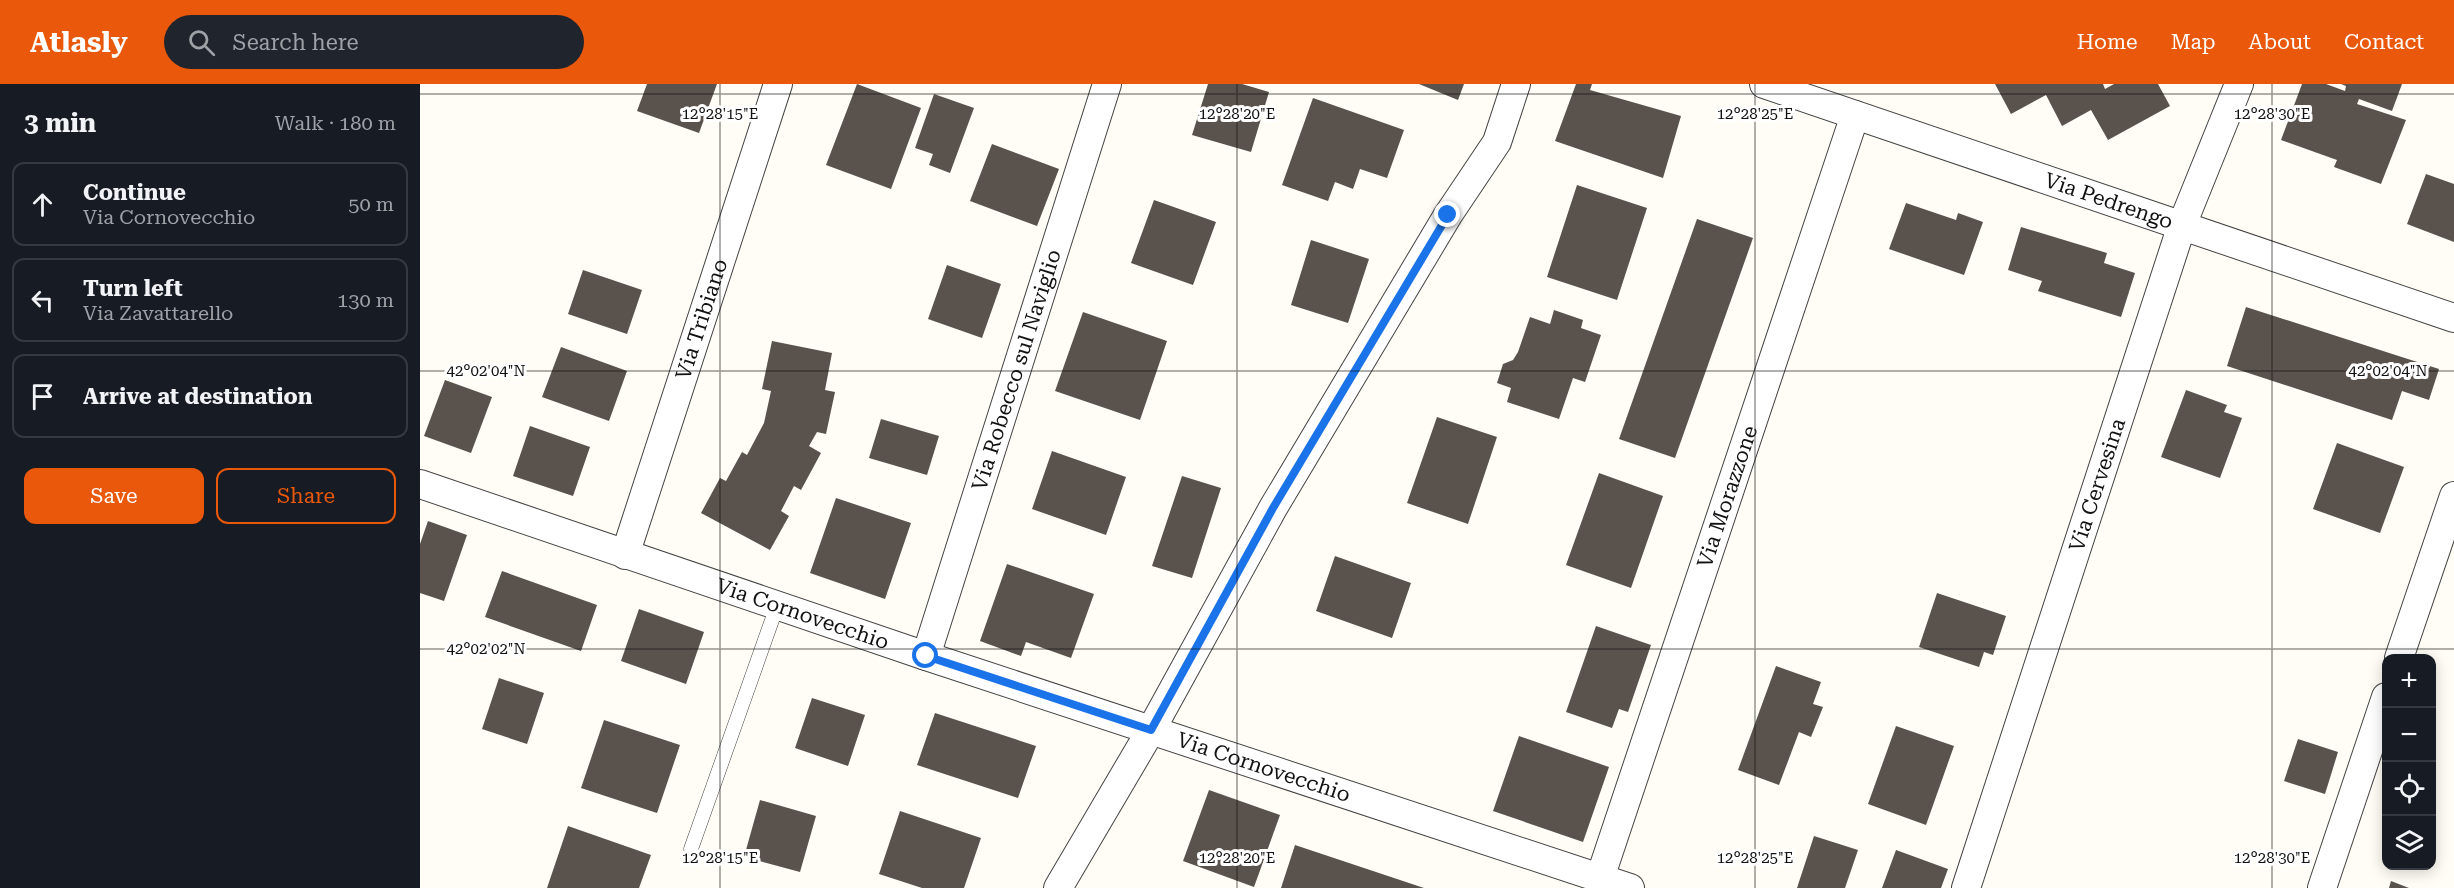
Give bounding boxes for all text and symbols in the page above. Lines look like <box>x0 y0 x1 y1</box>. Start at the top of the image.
search box <box>164 15 584 69</box>
text: Atlasly <box>30 26 128 59</box>
icon: search <box>185 26 218 59</box>
text: Search here <box>233 30 359 55</box>
text: Home <box>2077 30 2138 54</box>
text: Map <box>2171 30 2216 54</box>
text: About <box>2249 30 2311 54</box>
text: Contact <box>2344 30 2424 54</box>
text: 12°28'15"E <box>682 105 758 123</box>
text: 12°28'20"E <box>1199 105 1275 123</box>
text: 12°28'25"E <box>1717 105 1793 123</box>
text: 12°28'30"E <box>2234 105 2310 123</box>
text: 3 min <box>24 108 96 138</box>
text: Walk · 180 m <box>275 111 396 135</box>
street label: Via Pedrengo <box>2041 168 2176 234</box>
text: Continue <box>83 180 186 205</box>
icon: ahead <box>26 188 59 221</box>
text: 50 m <box>348 192 394 216</box>
route end <box>1434 201 1460 227</box>
text: Via Cornovecchio <box>83 205 255 229</box>
street label: Via Robecco sul Naviglio <box>967 247 1066 493</box>
street label: Via Tribiano <box>671 256 732 382</box>
text: Turn left <box>83 276 183 301</box>
icon: left <box>26 284 59 317</box>
text: 130 m <box>337 288 394 312</box>
text: Via Zavattarello <box>83 301 233 325</box>
text: 42°02'04"N <box>446 362 526 380</box>
text: 42°02'04"N <box>2348 362 2428 380</box>
icon: arrive <box>26 380 59 413</box>
text: Arrive at destination <box>83 384 312 409</box>
street label: Via Cervesina <box>2064 415 2130 555</box>
street label: Via Morazzone <box>1693 423 1762 571</box>
button: Save <box>24 468 204 524</box>
button: Share <box>216 468 396 524</box>
street label: Via Cornovecchio <box>713 574 892 654</box>
text: 42°02'02"N <box>446 640 526 658</box>
route start <box>912 642 938 668</box>
map controls <box>2382 654 2436 870</box>
button: + <box>2382 654 2436 708</box>
button: − <box>2382 708 2436 762</box>
street label: Via Cornovecchio <box>1174 728 1353 807</box>
button: locate <box>2382 762 2436 816</box>
button: layers <box>2382 816 2436 870</box>
text: 12°28'15"E <box>682 849 758 867</box>
text: 12°28'20"E <box>1199 849 1275 867</box>
text: 12°28'25"E <box>1717 849 1793 867</box>
text: 12°28'30"E <box>2234 849 2310 867</box>

